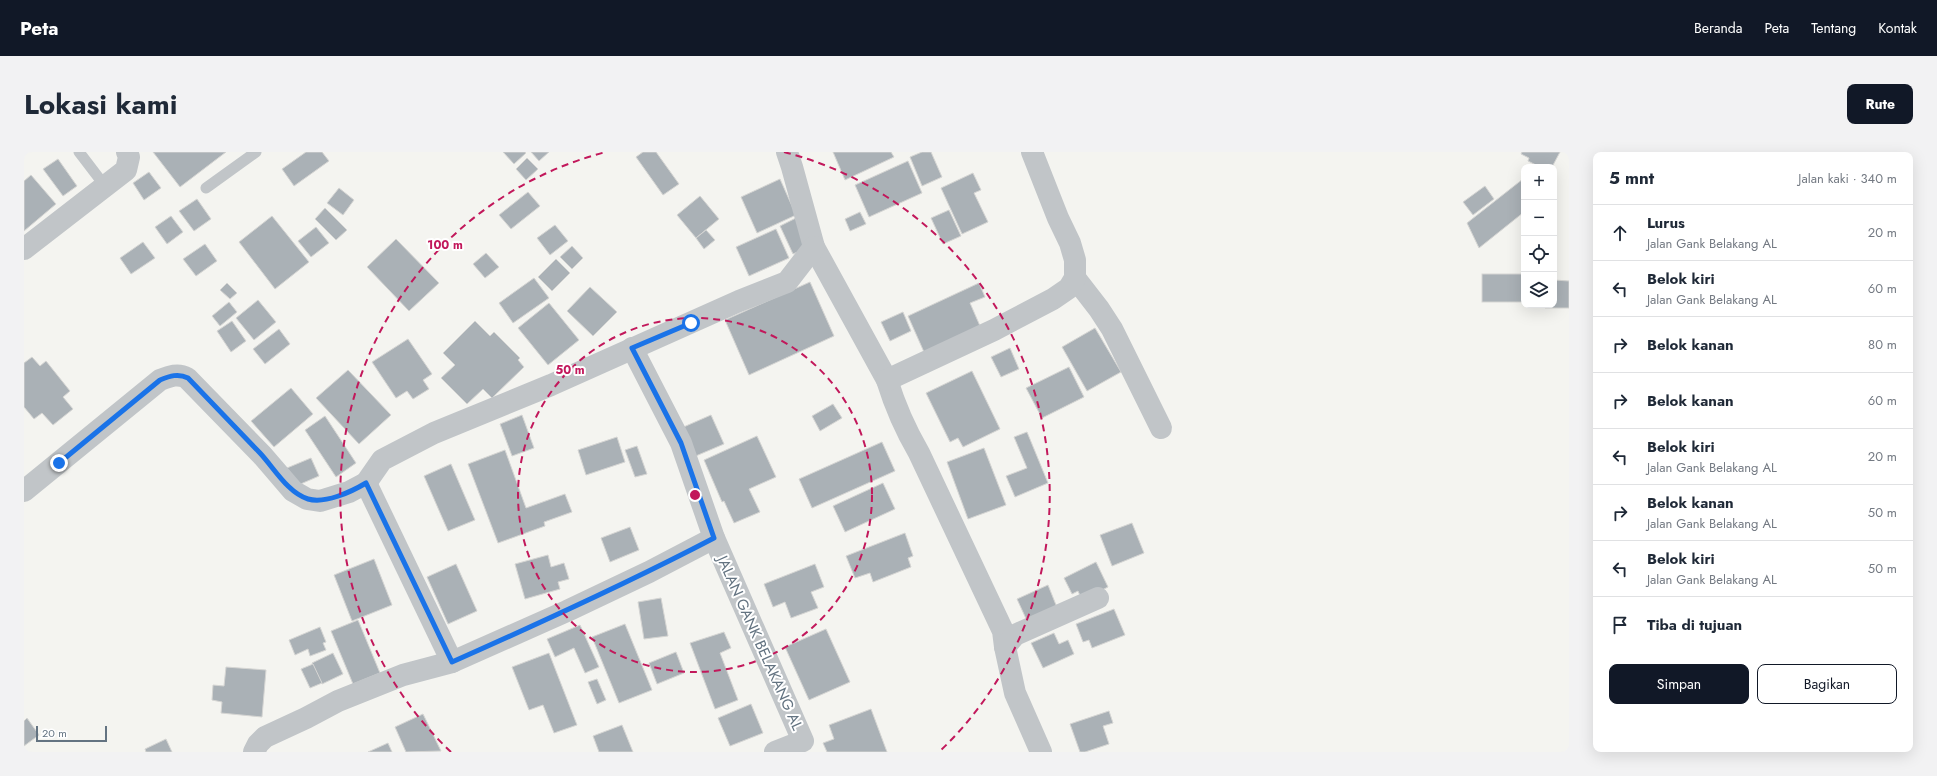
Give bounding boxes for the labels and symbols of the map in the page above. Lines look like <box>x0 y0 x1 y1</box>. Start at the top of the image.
text: 100 m <box>427 236 463 254</box>
route start <box>682 314 700 332</box>
text: 50 m <box>555 361 585 379</box>
route end <box>50 454 68 472</box>
centre of rings <box>688 488 702 502</box>
street label: JALAN GANK BELAKANG AL <box>711 550 809 734</box>
scale bar <box>36 724 107 743</box>

